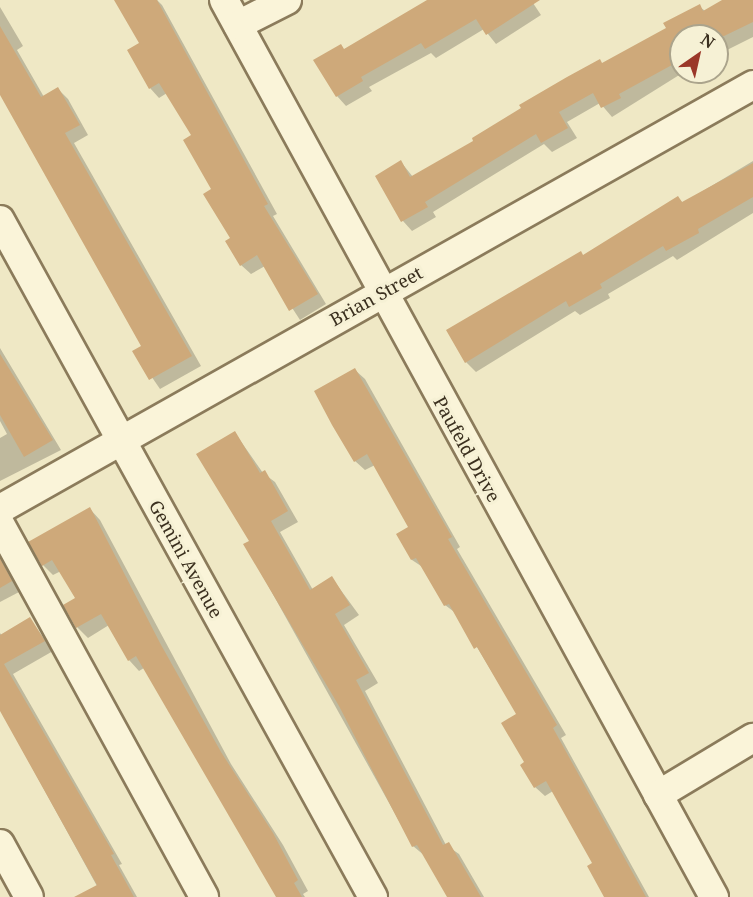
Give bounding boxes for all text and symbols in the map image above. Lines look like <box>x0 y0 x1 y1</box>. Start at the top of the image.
north arrow <box>669 24 729 84</box>
text: N <box>697 28 719 53</box>
street label: Brian Street <box>326 262 426 330</box>
street label: Paufeld Drive <box>429 392 505 506</box>
street label: Gemini Avenue <box>145 496 227 622</box>

